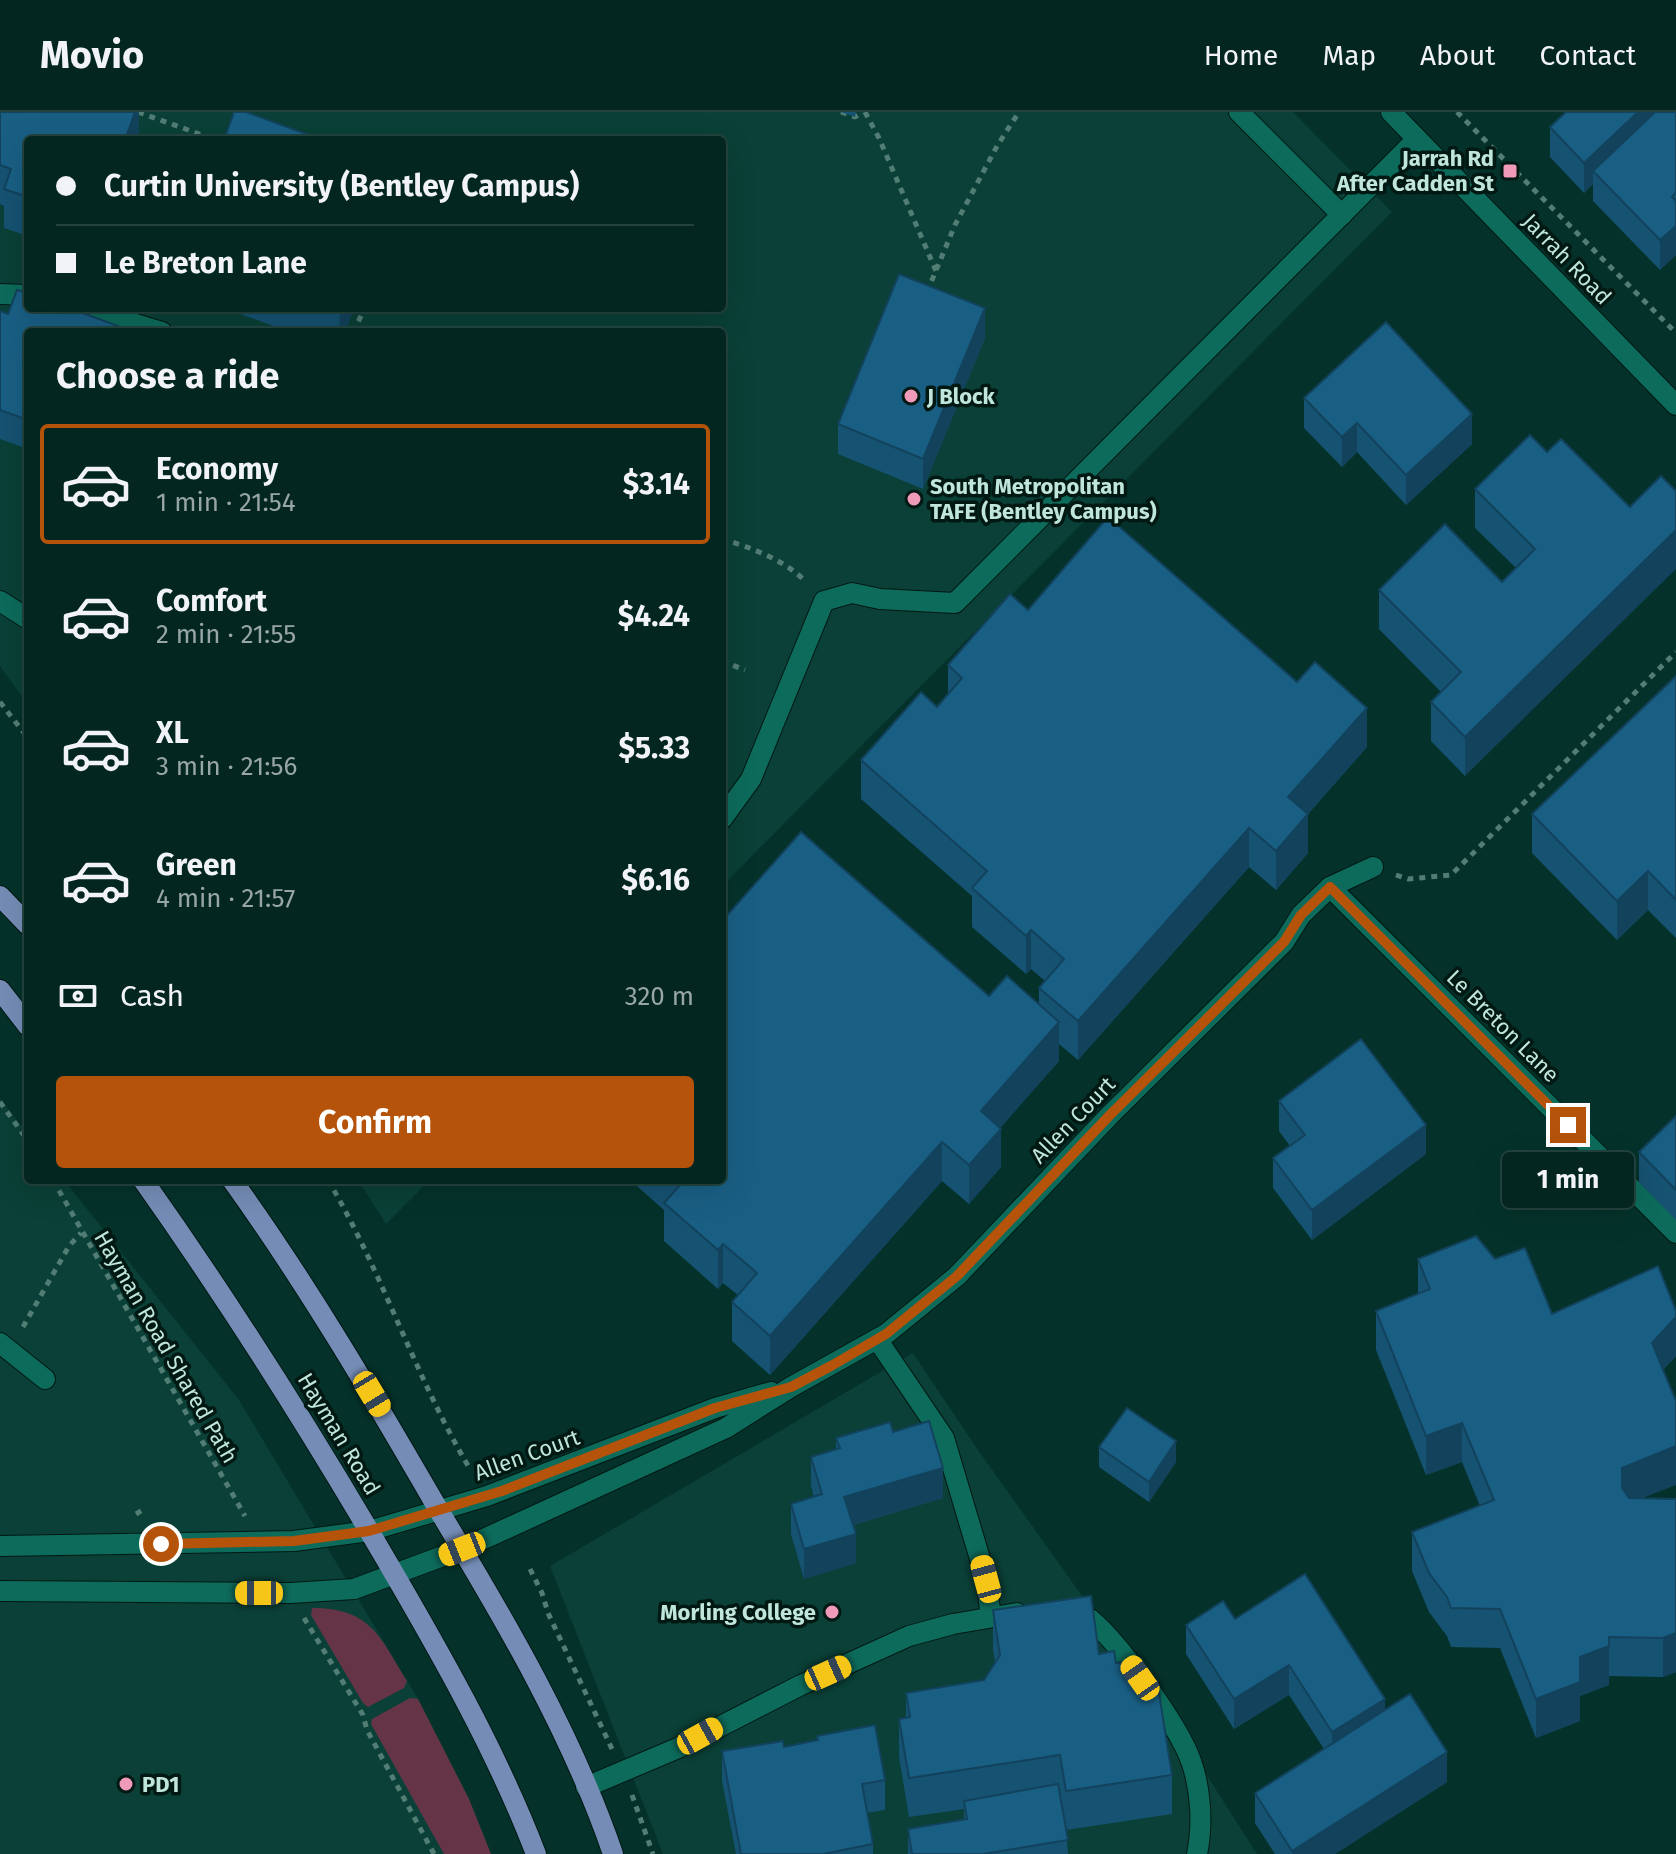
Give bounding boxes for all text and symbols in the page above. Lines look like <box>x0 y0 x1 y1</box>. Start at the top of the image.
text: Movio <box>40 32 144 78</box>
text: Home <box>1204 39 1278 72</box>
text: Map <box>1322 39 1376 72</box>
text: About <box>1420 39 1495 72</box>
text: Contact <box>1539 39 1636 72</box>
place label: Jarrah Rd After Cadden St <box>1336 145 1495 197</box>
marker: Jarrah Rd After Cadden St <box>1501 162 1519 180</box>
text: Curtin University (Bentley Campus) <box>104 168 579 204</box>
street label: Jarrah Road <box>1517 208 1617 310</box>
text: Le Breton Lane <box>104 245 307 281</box>
text: Choose a ride <box>56 354 279 398</box>
place label: J Block <box>926 383 996 410</box>
marker: J Block <box>902 387 920 405</box>
icon: car <box>60 448 132 520</box>
text: Economy <box>156 451 278 487</box>
text: $3.14 <box>623 466 690 502</box>
place label: South Metropolitan TAFE (Bentley Campus) <box>930 473 1157 525</box>
text: 1 min · 21:54 <box>156 487 296 518</box>
marker: South Metropolitan TAFE (Bentley Campus) <box>905 490 923 508</box>
icon: car <box>60 580 132 652</box>
text: Comfort <box>156 583 267 619</box>
text: $4.24 <box>618 598 690 634</box>
text: 2 min · 21:55 <box>156 619 296 650</box>
icon: car <box>60 712 132 784</box>
text: XL <box>156 715 189 751</box>
text: $5.33 <box>619 730 690 766</box>
text: 3 min · 21:56 <box>156 751 297 782</box>
icon: car <box>60 844 132 916</box>
text: Green <box>156 847 237 883</box>
text: $6.16 <box>622 862 690 898</box>
text: 4 min · 21:57 <box>156 883 295 914</box>
street label: Le Breton Lane <box>1441 964 1565 1088</box>
icon: cash <box>56 974 100 1018</box>
text: Cash <box>120 978 184 1014</box>
text: 320 m <box>625 981 694 1012</box>
street label: Allen Court <box>1025 1071 1121 1169</box>
button: Confirm <box>56 1076 694 1168</box>
route end <box>1550 1107 1586 1143</box>
callout: 1 min <box>1502 1153 1634 1209</box>
text: 1 min <box>1537 1164 1599 1195</box>
street label: Hayman Road Shared Path <box>88 1226 244 1468</box>
car <box>349 1367 395 1421</box>
street label: Hayman Road <box>292 1368 386 1500</box>
street label: Allen Court <box>471 1423 583 1487</box>
route start <box>143 1526 179 1562</box>
car <box>435 1529 489 1569</box>
car <box>968 1553 1004 1605</box>
car <box>235 1581 283 1605</box>
place label: Morling College <box>660 1599 816 1626</box>
marker: Morling College <box>823 1603 841 1621</box>
car <box>1116 1651 1164 1705</box>
car <box>801 1652 855 1694</box>
car <box>673 1714 727 1758</box>
place label: PD1 <box>142 1771 179 1798</box>
marker: PD1 <box>117 1775 135 1793</box>

